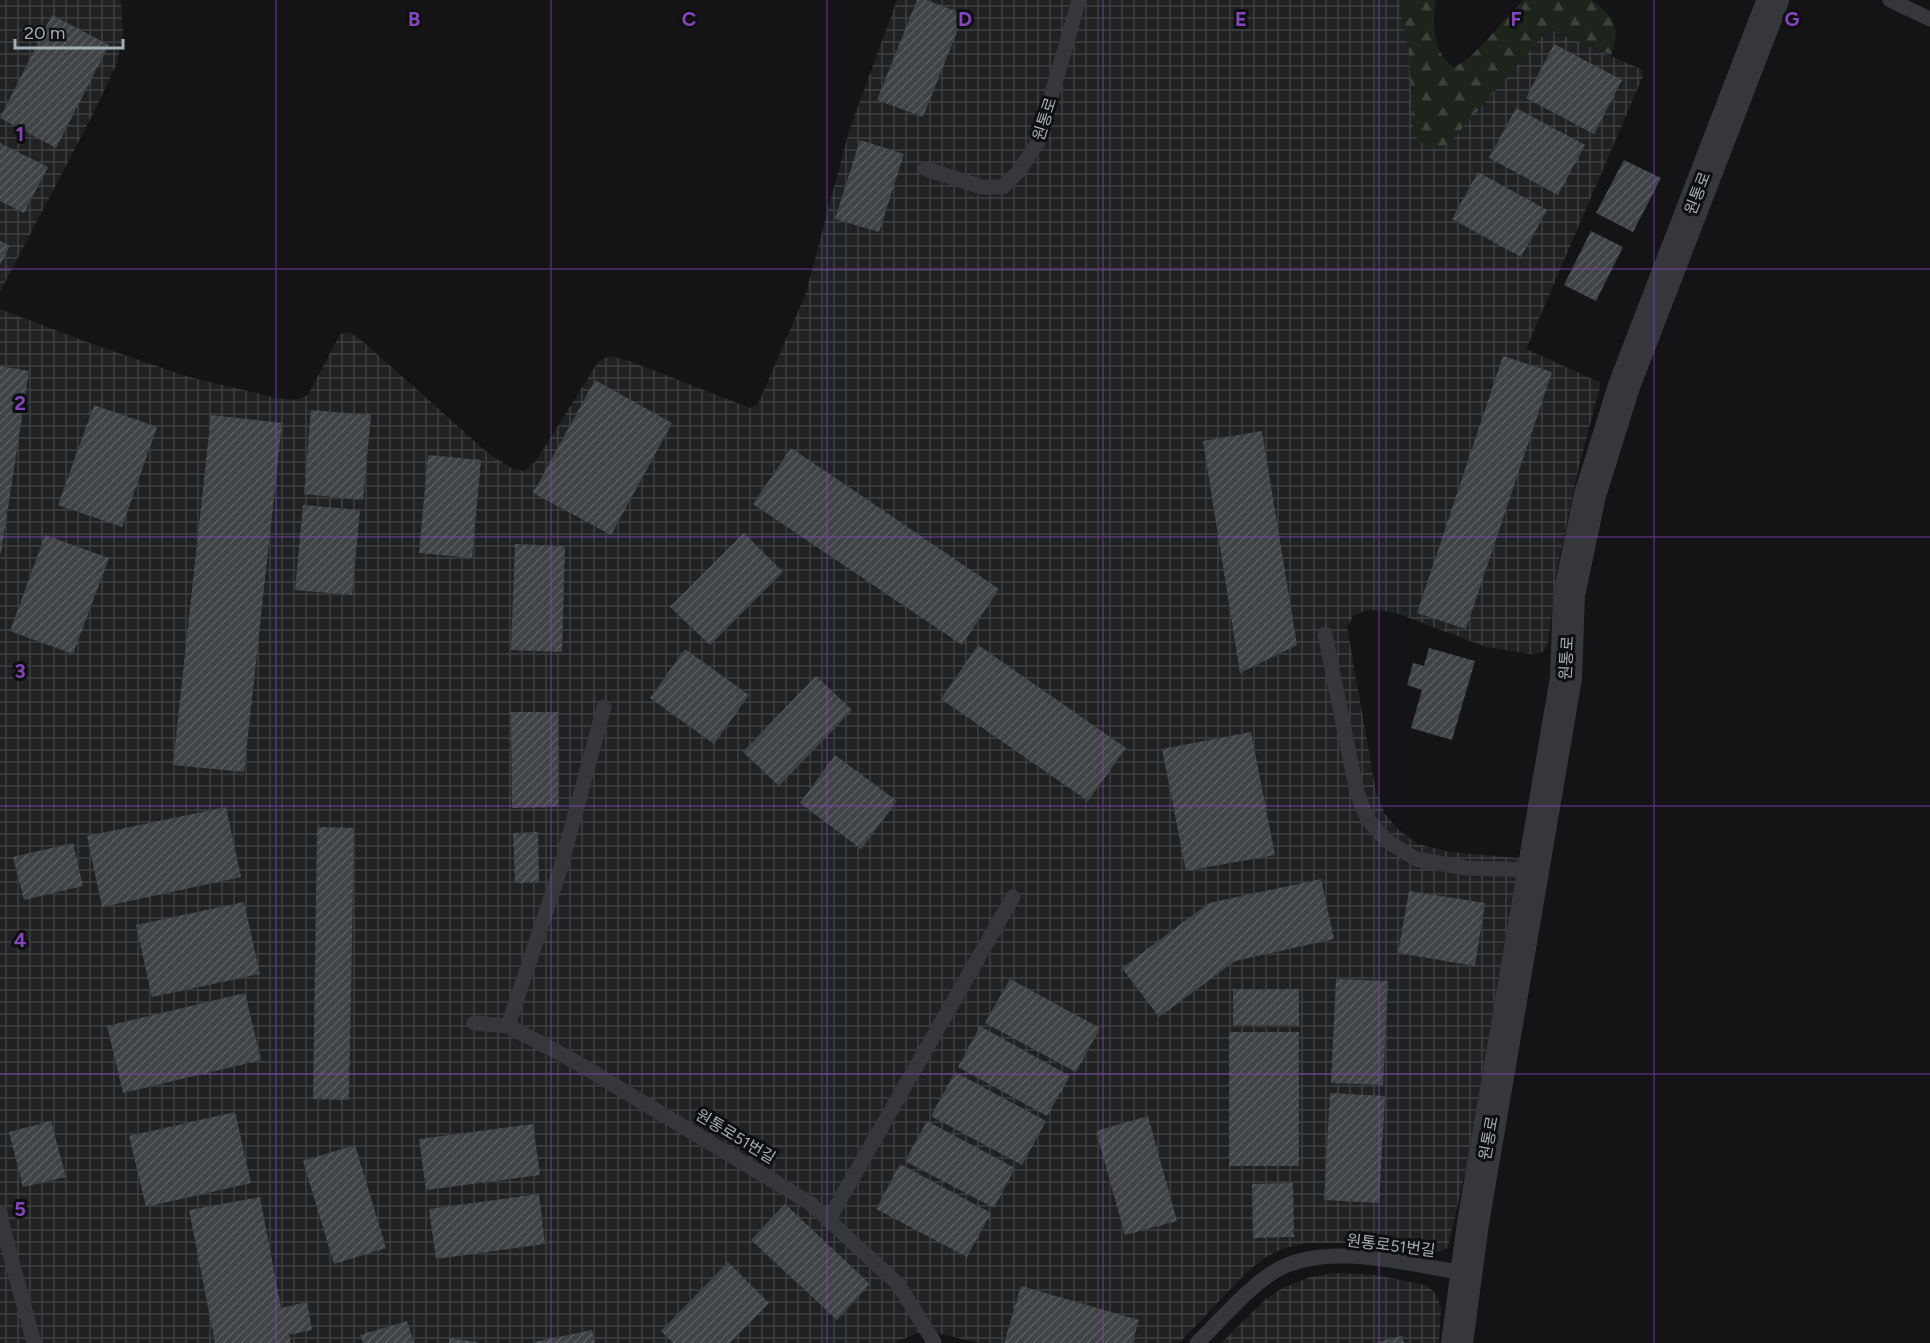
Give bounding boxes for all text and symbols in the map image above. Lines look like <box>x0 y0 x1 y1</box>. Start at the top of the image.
text: B <box>408 7 420 31</box>
text: C <box>682 7 696 31</box>
text: D <box>958 7 972 31</box>
text: E <box>1235 7 1247 31</box>
text: F <box>1510 7 1522 31</box>
text: G <box>1785 7 1800 31</box>
scale bar <box>15 12 123 50</box>
text: 20 m <box>24 22 65 44</box>
street label: 원통로 <box>1029 95 1060 143</box>
text: 1 <box>16 122 24 146</box>
street label: 원통로 <box>1681 169 1714 217</box>
text: 2 <box>14 391 26 415</box>
street label: 원통로 <box>1556 635 1577 681</box>
text: 3 <box>14 659 26 683</box>
text: 4 <box>14 928 27 952</box>
street label: 원통로51번길 <box>693 1105 779 1168</box>
street label: 원통로 <box>1475 1114 1502 1161</box>
text: 5 <box>14 1197 26 1221</box>
street label: 원통로51번길 <box>1345 1231 1436 1260</box>

